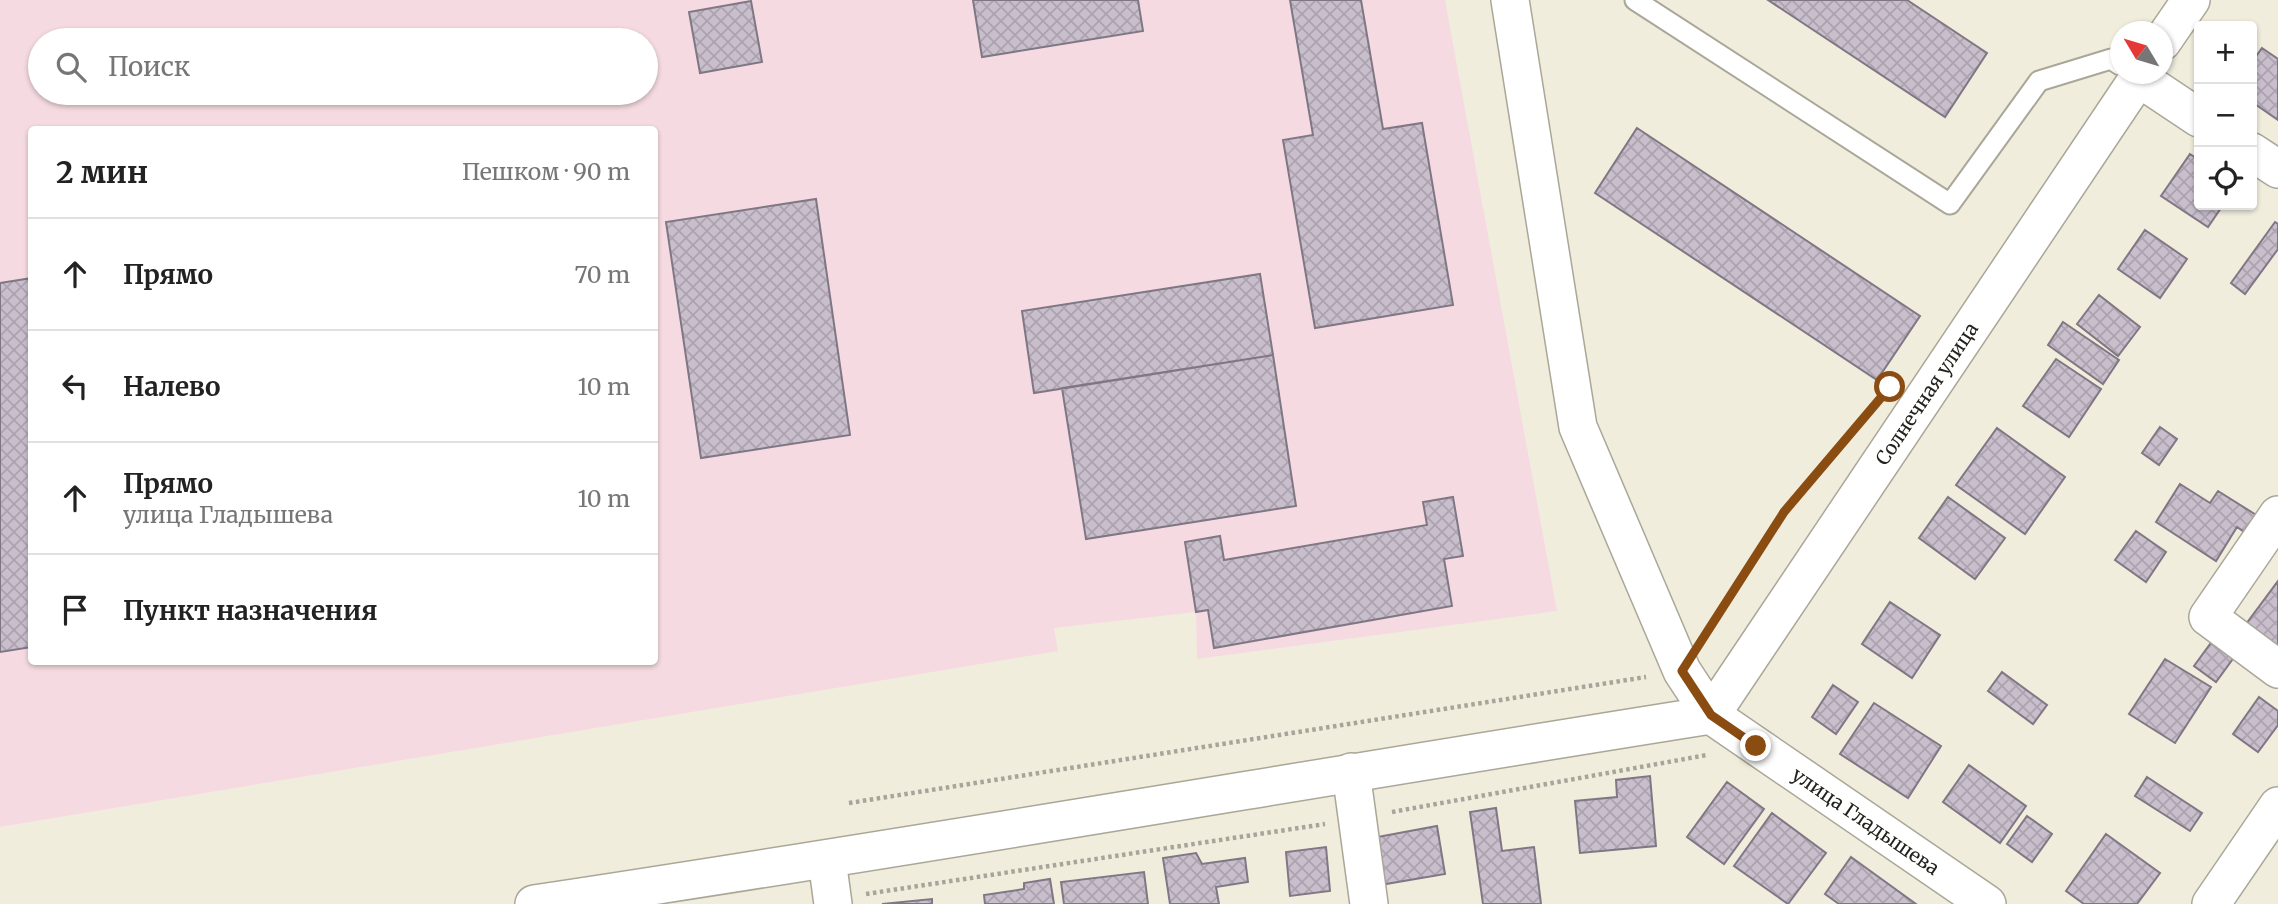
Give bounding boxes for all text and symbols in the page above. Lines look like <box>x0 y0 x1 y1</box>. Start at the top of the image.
north arrow <box>2110 21 2173 84</box>
map controls <box>2194 21 2257 210</box>
button: + <box>2194 21 2257 84</box>
search box <box>28 28 658 105</box>
icon: search <box>52 48 90 86</box>
text: Поиск <box>108 50 190 83</box>
button: − <box>2194 84 2257 147</box>
button: locate <box>2194 147 2257 210</box>
text: 2 мин <box>56 153 148 191</box>
text: Пешком · 90 m <box>462 157 630 186</box>
icon: ahead <box>56 255 94 293</box>
text: Прямо <box>123 258 213 291</box>
text: 70 m <box>574 260 630 289</box>
street label: Солнечная улица <box>1870 318 1983 470</box>
icon: left <box>56 367 94 405</box>
text: Налево <box>123 370 221 403</box>
route start <box>1874 371 1905 402</box>
text: 10 m <box>577 372 630 401</box>
text: Прямо <box>123 467 213 500</box>
icon: ahead <box>56 479 94 517</box>
text: 10 m <box>577 484 630 513</box>
text: улица Гладышева <box>123 500 333 529</box>
icon: arrive <box>56 591 94 629</box>
text: Пункт назначения <box>123 594 377 627</box>
route end <box>1740 730 1771 761</box>
street label: улица Гладышева <box>1787 762 1944 880</box>

